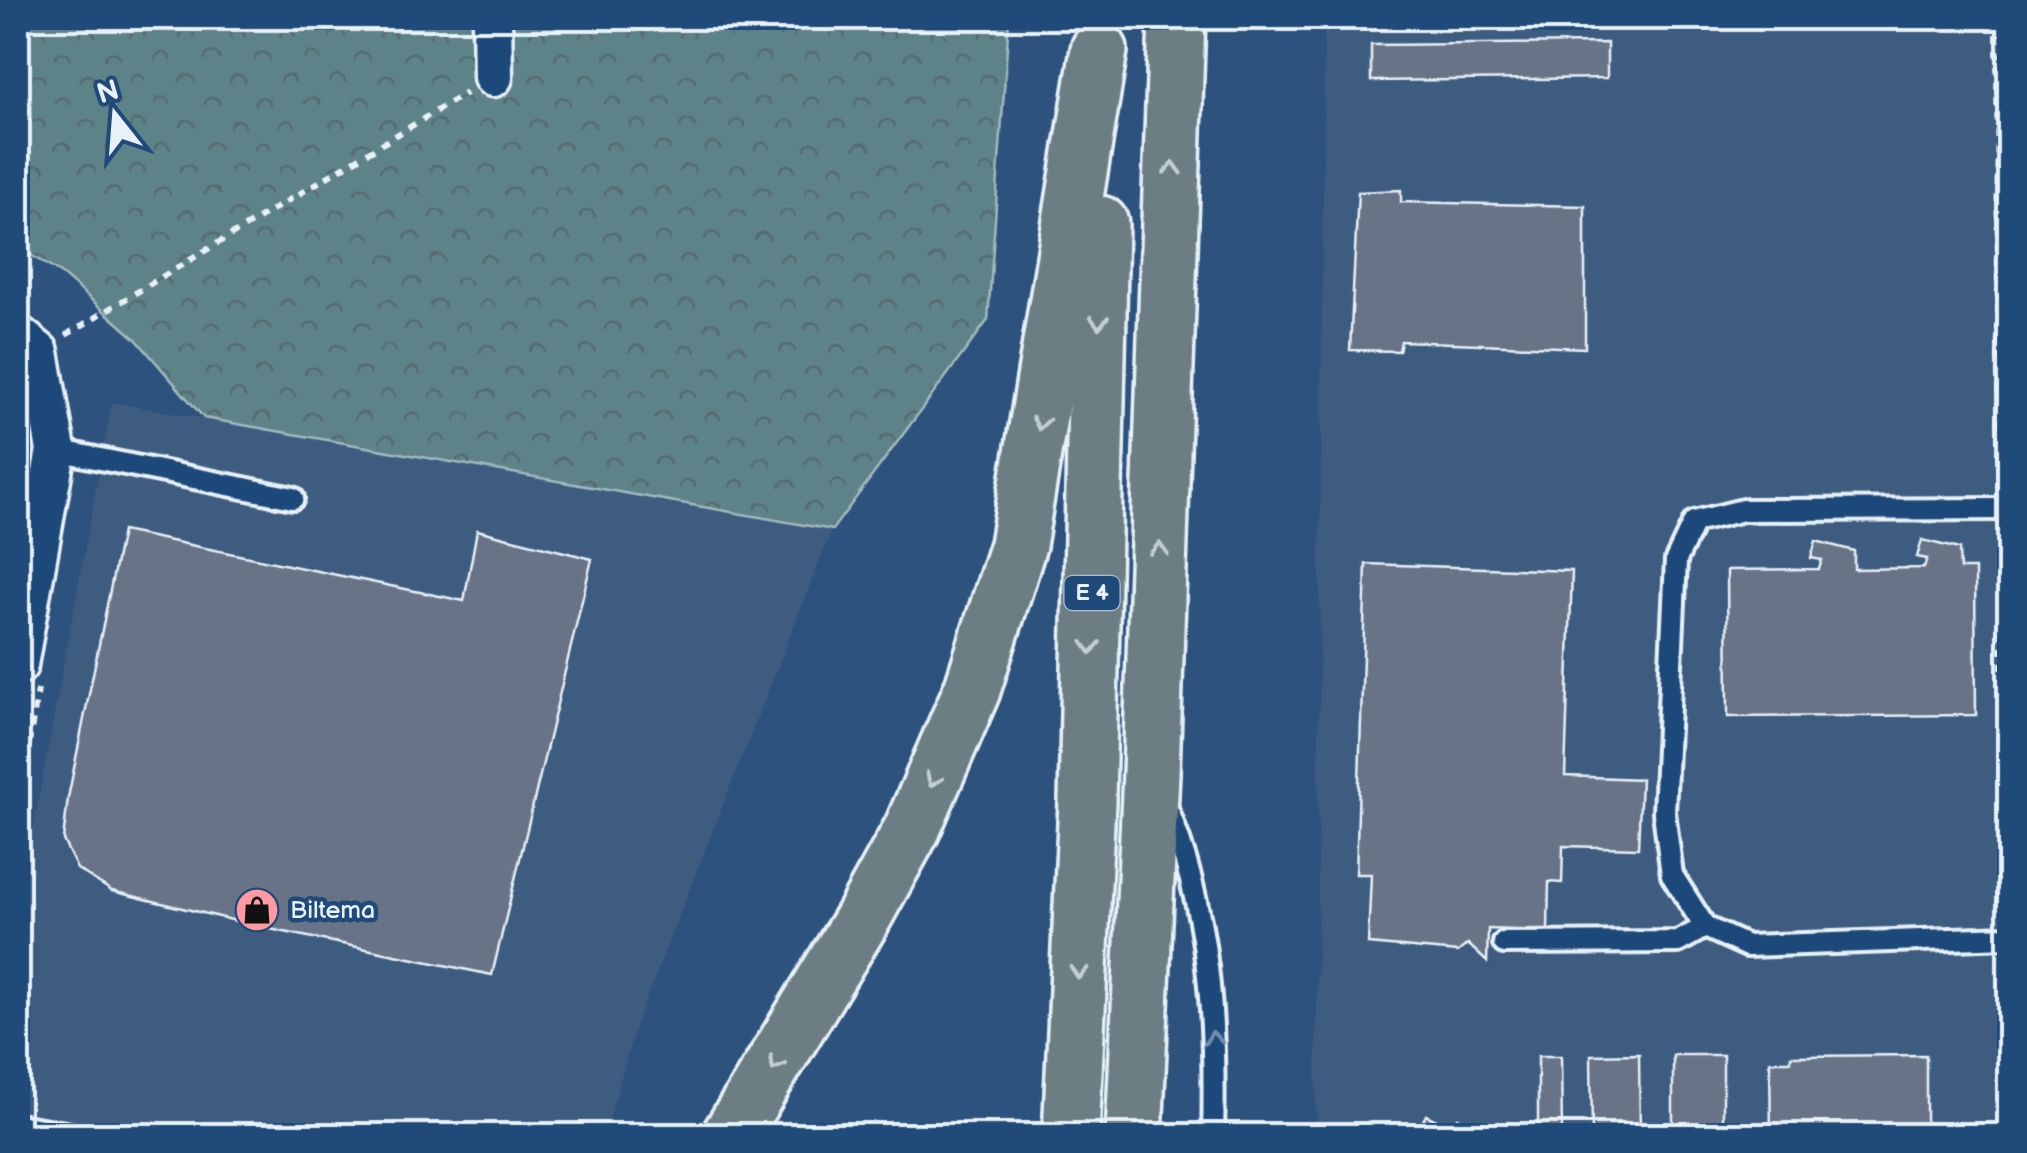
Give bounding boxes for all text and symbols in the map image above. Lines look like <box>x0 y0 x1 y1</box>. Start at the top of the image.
north arrow <box>65 65 165 165</box>
text: N <box>93 74 123 111</box>
one-way arrow <box>1162 159 1183 175</box>
one-way arrow <box>1088 315 1109 331</box>
one-way arrow <box>1030 414 1051 431</box>
one-way arrow <box>1148 540 1169 556</box>
road number: E 4 <box>1064 576 1120 610</box>
one-way arrow <box>1080 640 1101 656</box>
one-way arrow <box>925 770 945 788</box>
shop icon: Biltema <box>234 887 280 933</box>
place label: Biltema <box>290 895 375 926</box>
one-way arrow <box>1069 964 1090 980</box>
one-way arrow <box>1202 1030 1224 1046</box>
one-way arrow <box>769 1053 788 1071</box>

